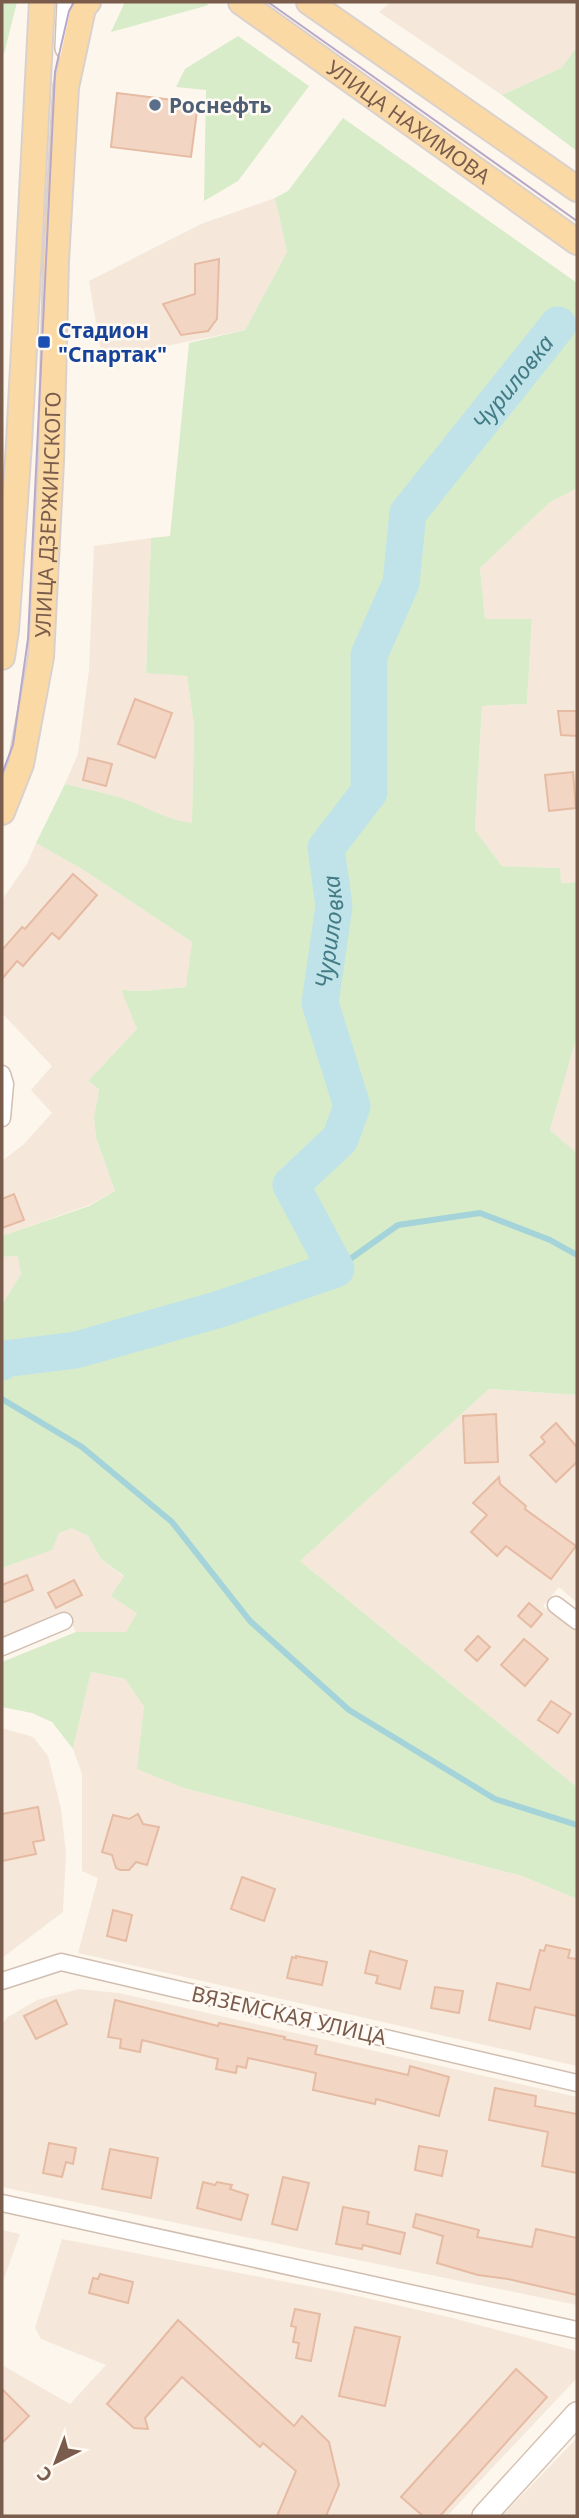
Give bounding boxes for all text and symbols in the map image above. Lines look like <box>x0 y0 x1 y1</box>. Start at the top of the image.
street label: УЛИЦА НАХИМОВА <box>321 54 497 190</box>
place label: Роснефть <box>169 91 272 119</box>
marker: Роснефть <box>147 97 163 113</box>
place label: Стадион "Спартак" <box>58 316 167 368</box>
water label: Чуриловка <box>465 328 561 436</box>
marker: Стадион "Спартак" <box>36 334 52 350</box>
street label: УЛИЦА ДЗЕРЖИНСКОГО <box>28 391 67 638</box>
water label: Чуриловка <box>306 873 351 990</box>
street label: ВЯЗЕМСКАЯ УЛИЦА <box>189 1979 390 2051</box>
north arrow <box>21 2427 91 2497</box>
text: С <box>31 2461 58 2488</box>

